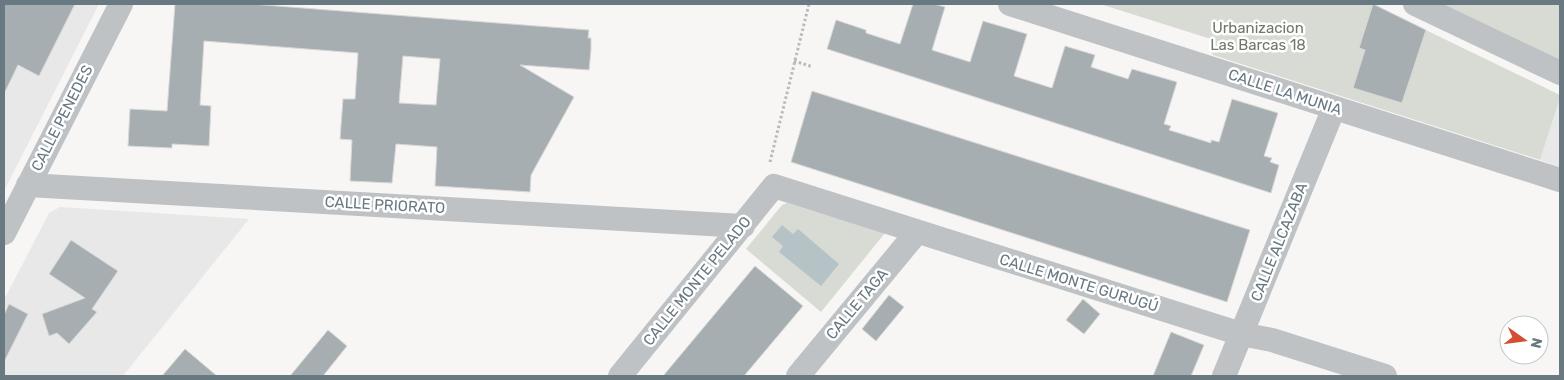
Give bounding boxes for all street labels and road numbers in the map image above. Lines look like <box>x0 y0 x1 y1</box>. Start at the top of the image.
street label: CALLE PENEDES <box>28 62 96 174</box>
street label: CALLE LA MUNIA <box>1226 65 1344 119</box>
street label: CALLE ALCAZABA <box>1247 180 1311 304</box>
street label: CALLE PRIORATO <box>324 193 446 217</box>
street label: CALLE MONTE PELADO <box>639 213 755 349</box>
street label: CALLE MONTE GURUGÚ <box>997 250 1161 316</box>
street label: CALLE TAGA <box>822 265 892 343</box>

